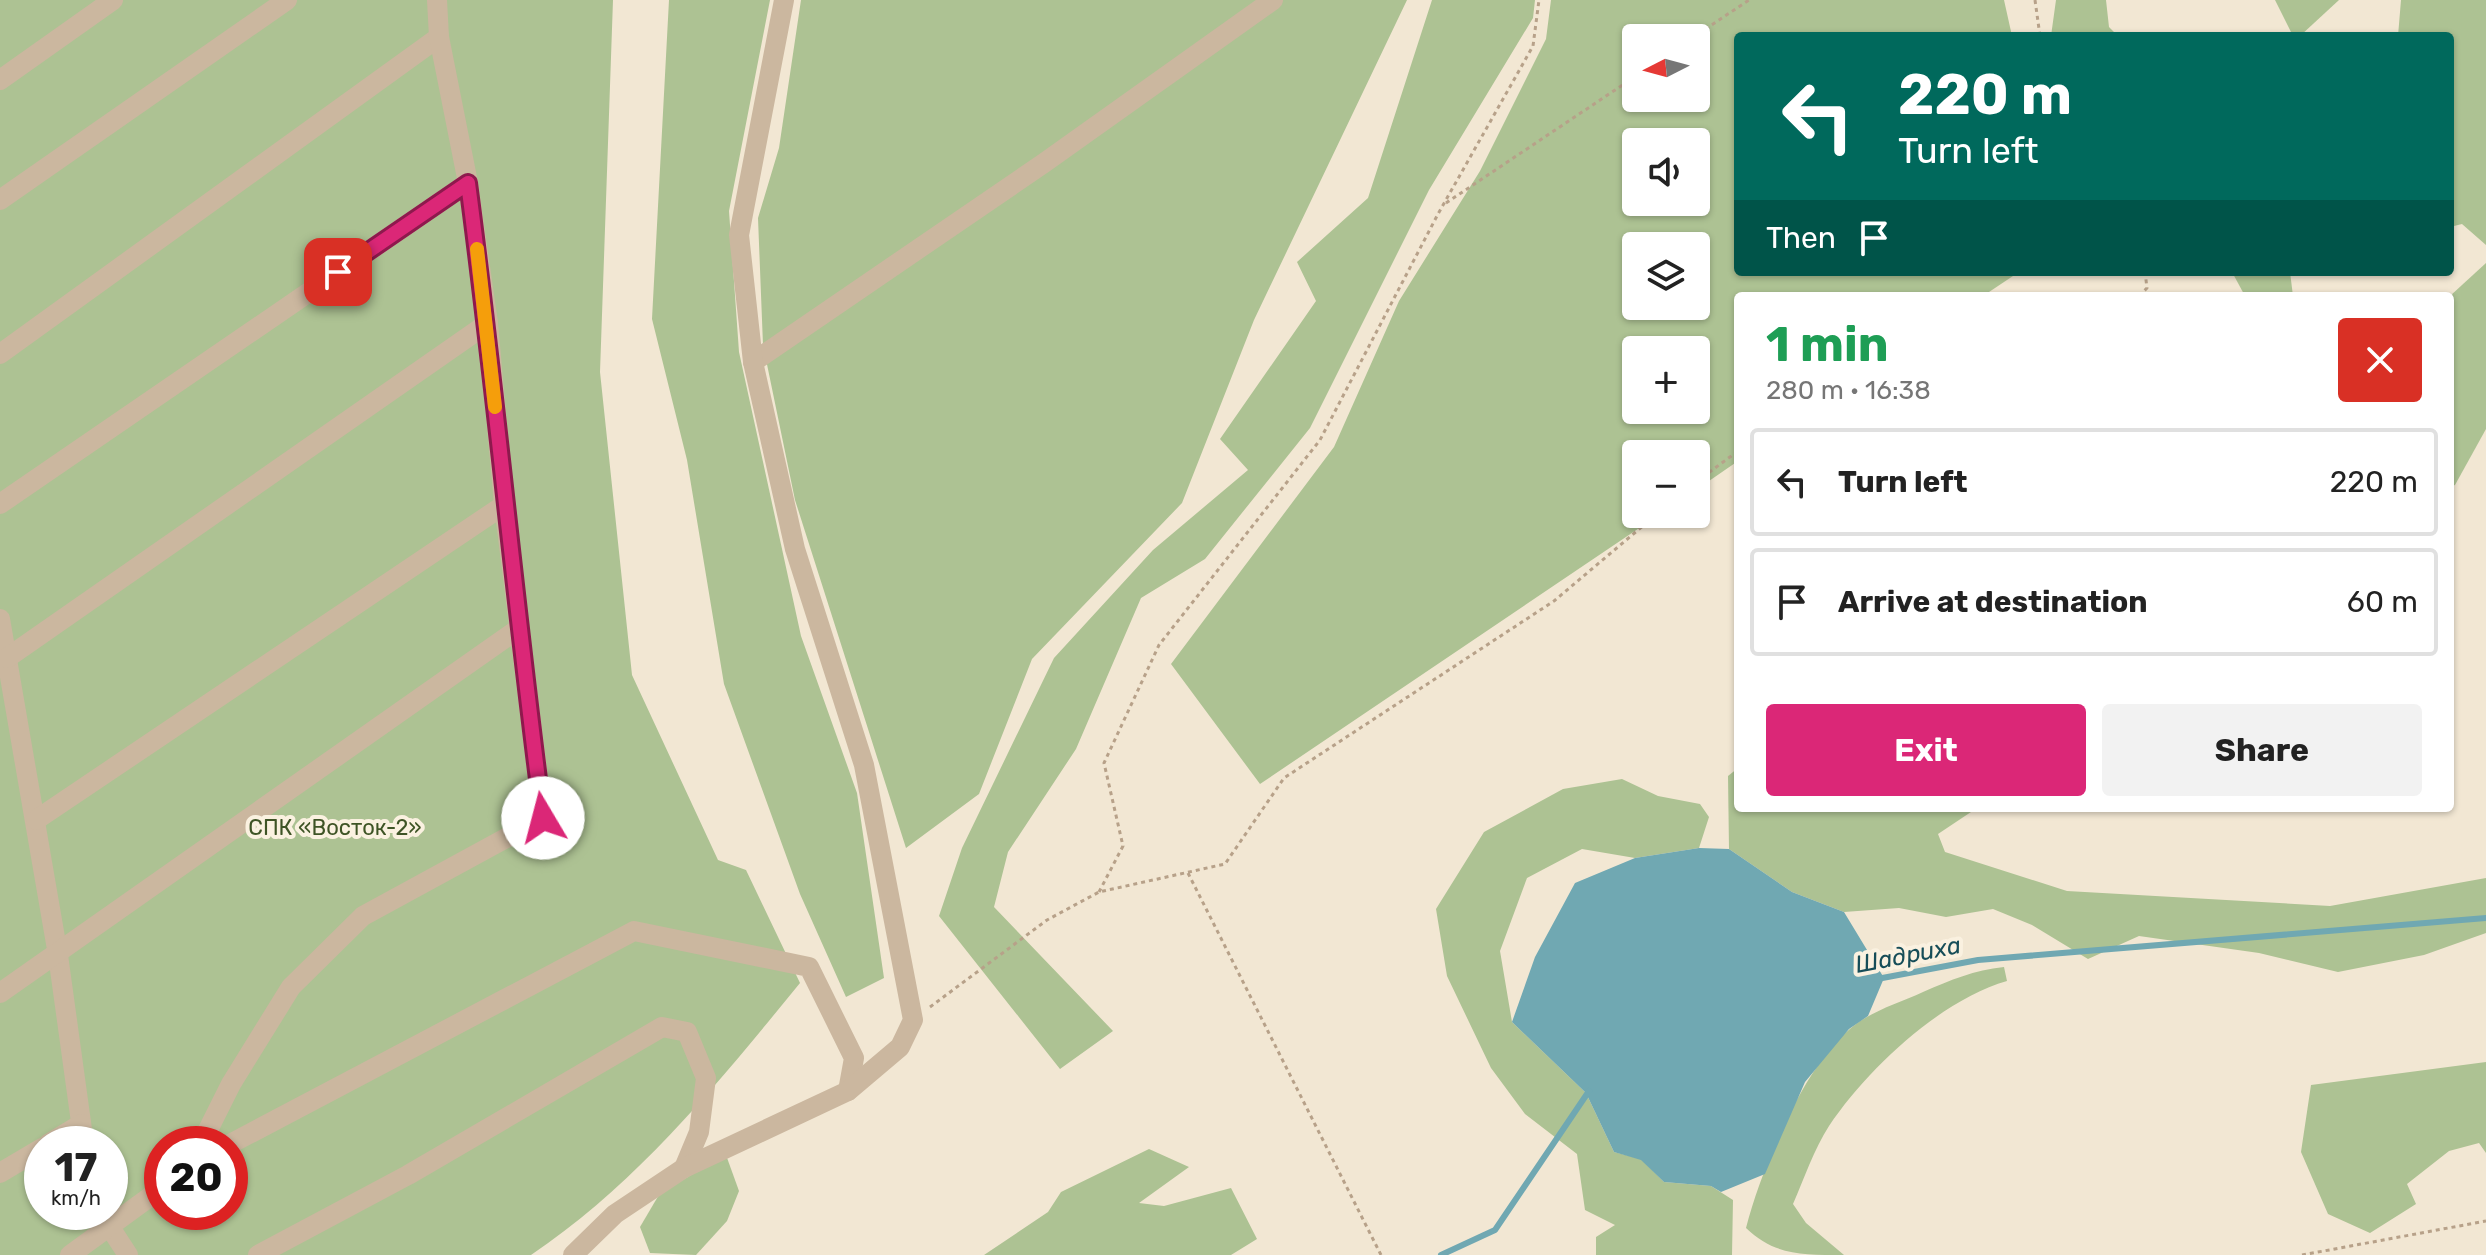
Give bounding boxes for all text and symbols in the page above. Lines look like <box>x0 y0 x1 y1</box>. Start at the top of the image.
north arrow <box>1622 24 1710 112</box>
map controls <box>1622 24 1710 528</box>
text: 220 m <box>1898 62 2072 128</box>
icon: left <box>1766 64 1870 168</box>
button: sound <box>1622 128 1710 216</box>
text: Turn left <box>1898 129 2039 172</box>
icon: arrive <box>1852 216 1896 260</box>
text: Then <box>1766 220 1836 256</box>
button: layers <box>1622 232 1710 320</box>
pin <box>304 238 372 306</box>
icon: arrive <box>316 250 360 294</box>
text: 1 min <box>1766 316 1889 373</box>
button: close <box>2338 318 2422 402</box>
button: + <box>1622 336 1710 424</box>
text: 280 m · 16:38 <box>1766 375 1931 406</box>
button: − <box>1622 440 1710 528</box>
icon: left <box>1770 460 1814 504</box>
text: Turn left <box>1838 464 1968 500</box>
text: 220 m <box>2330 464 2418 500</box>
icon: arrive <box>1770 580 1814 624</box>
text: Arrive at destination <box>1838 584 2148 620</box>
text: 60 m <box>2347 584 2418 620</box>
button: Exit <box>1766 704 2086 796</box>
button: Share <box>2102 704 2422 796</box>
position arrow <box>501 776 585 860</box>
park label: СПК «Восток-2» <box>248 814 422 841</box>
water label: Шадриха <box>1853 931 1963 979</box>
speed limit sign: 20 <box>144 1126 248 1230</box>
text: 17 <box>55 1144 97 1191</box>
text: km/h <box>51 1186 101 1210</box>

